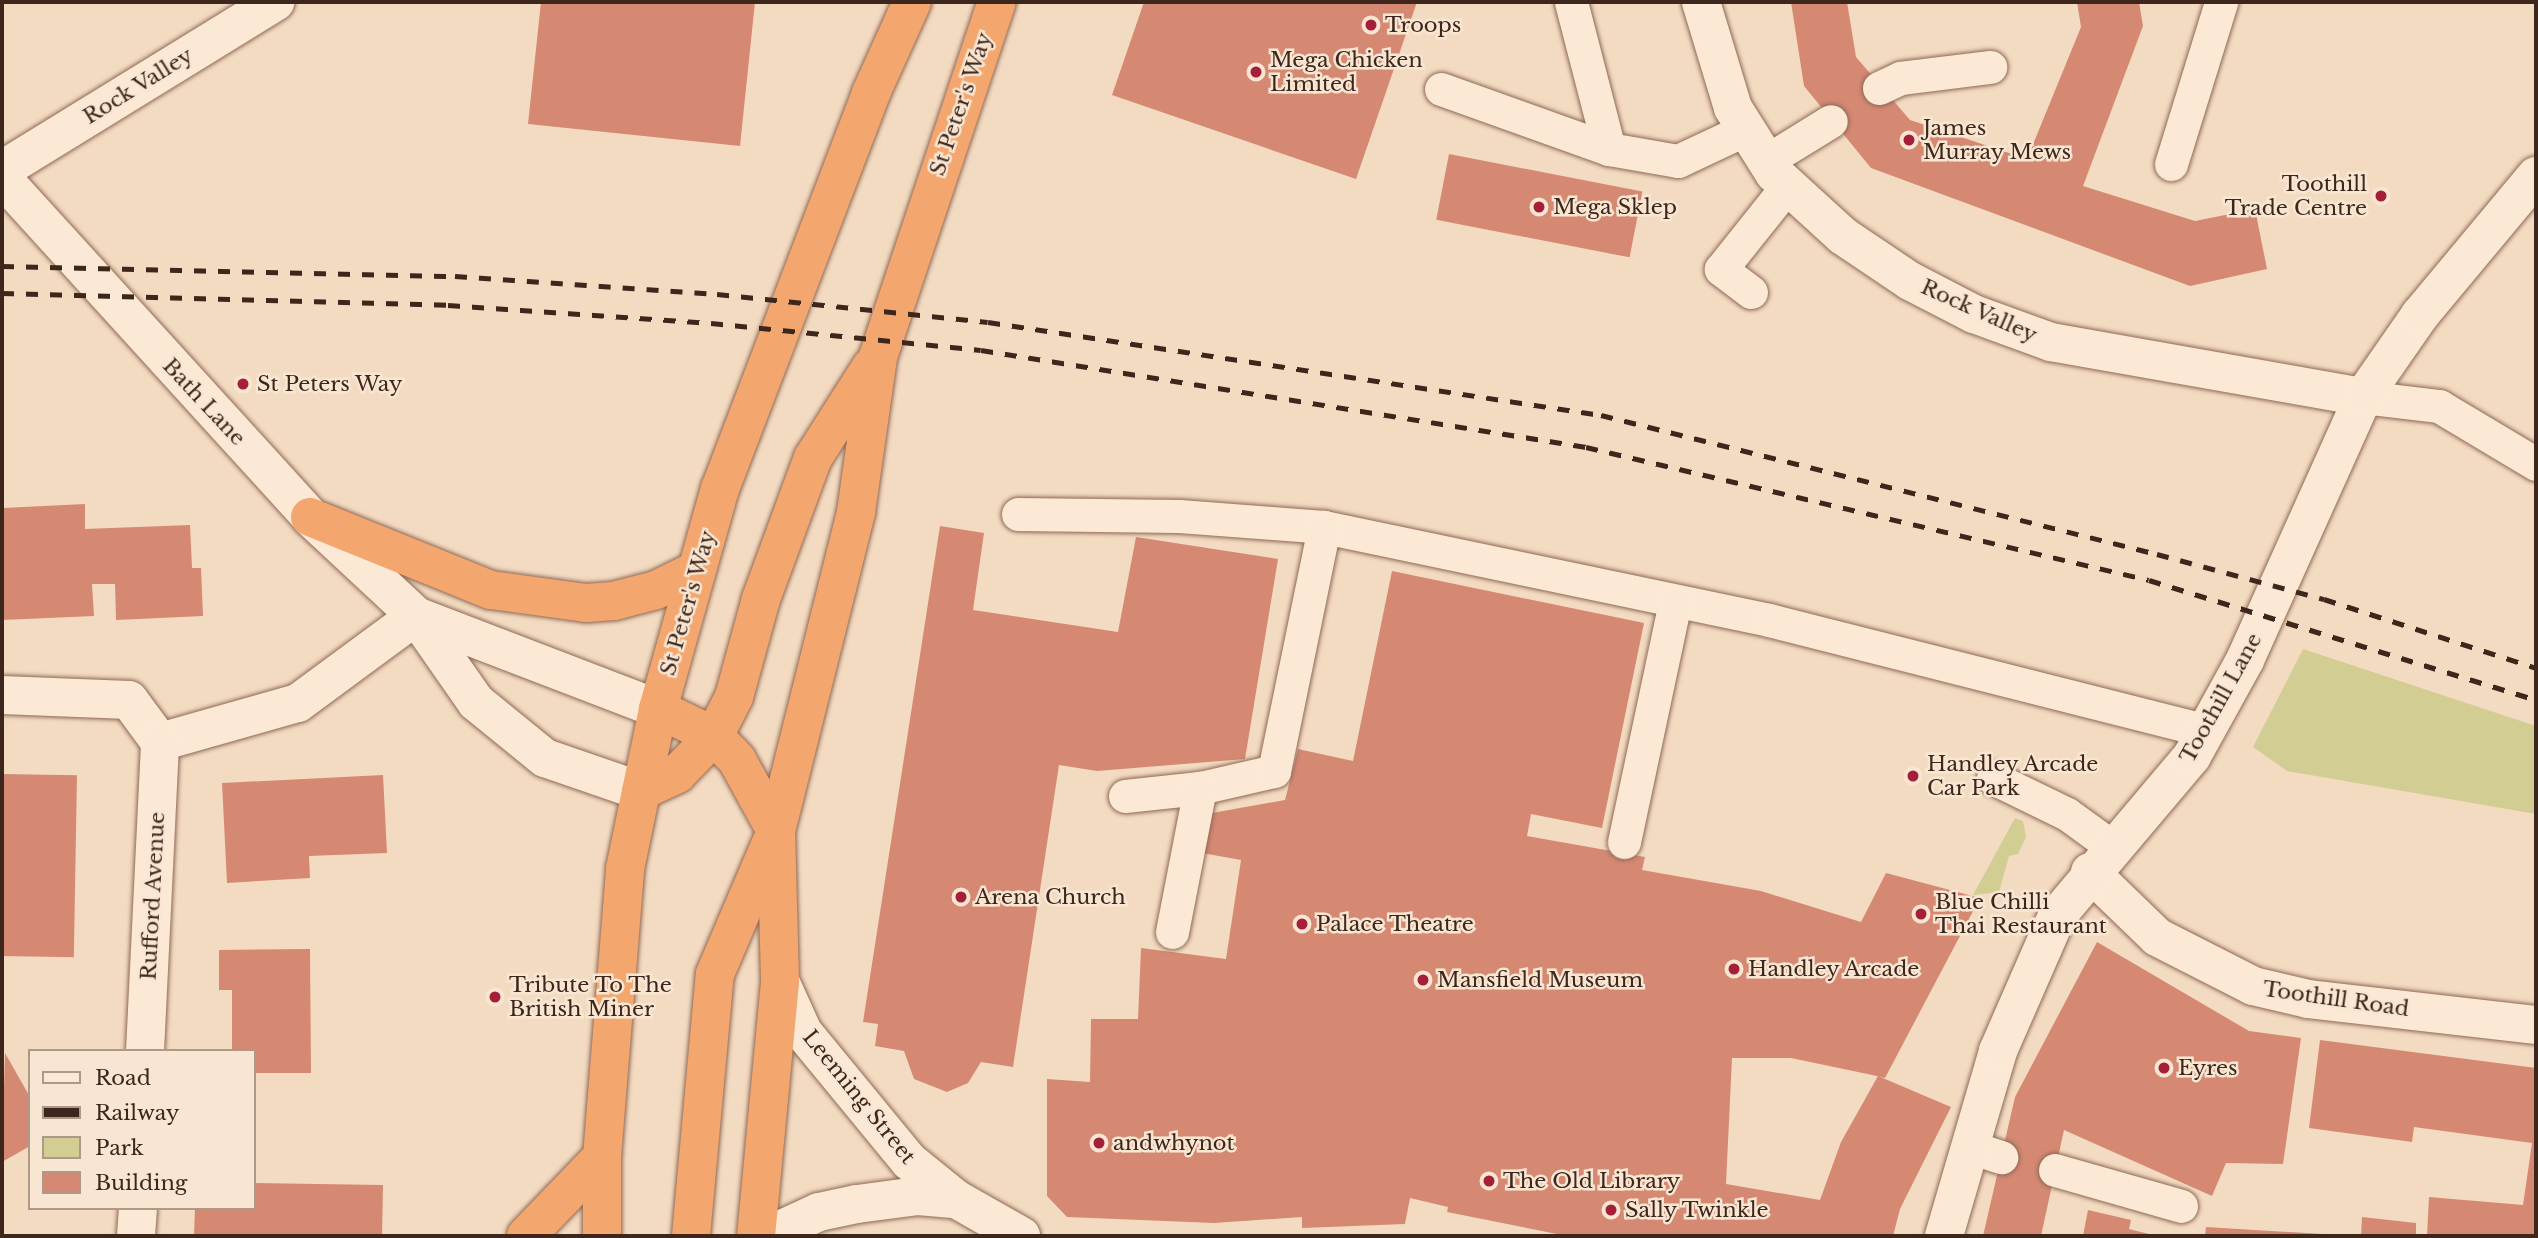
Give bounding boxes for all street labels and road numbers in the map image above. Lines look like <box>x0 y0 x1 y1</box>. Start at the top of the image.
street label: St Peter's Way <box>925 29 997 179</box>
street label: Rock Valley <box>78 42 198 130</box>
street label: Rock Valley <box>1917 274 2041 348</box>
street label: Bath Lane <box>157 353 251 451</box>
street label: St Peter's Way <box>655 527 721 679</box>
street label: Toothill Lane <box>2175 629 2267 767</box>
street label: Rufford Avenue <box>136 811 170 981</box>
street label: Toothill Road <box>2261 976 2411 1022</box>
street label: Leeming Street <box>797 1025 921 1169</box>

